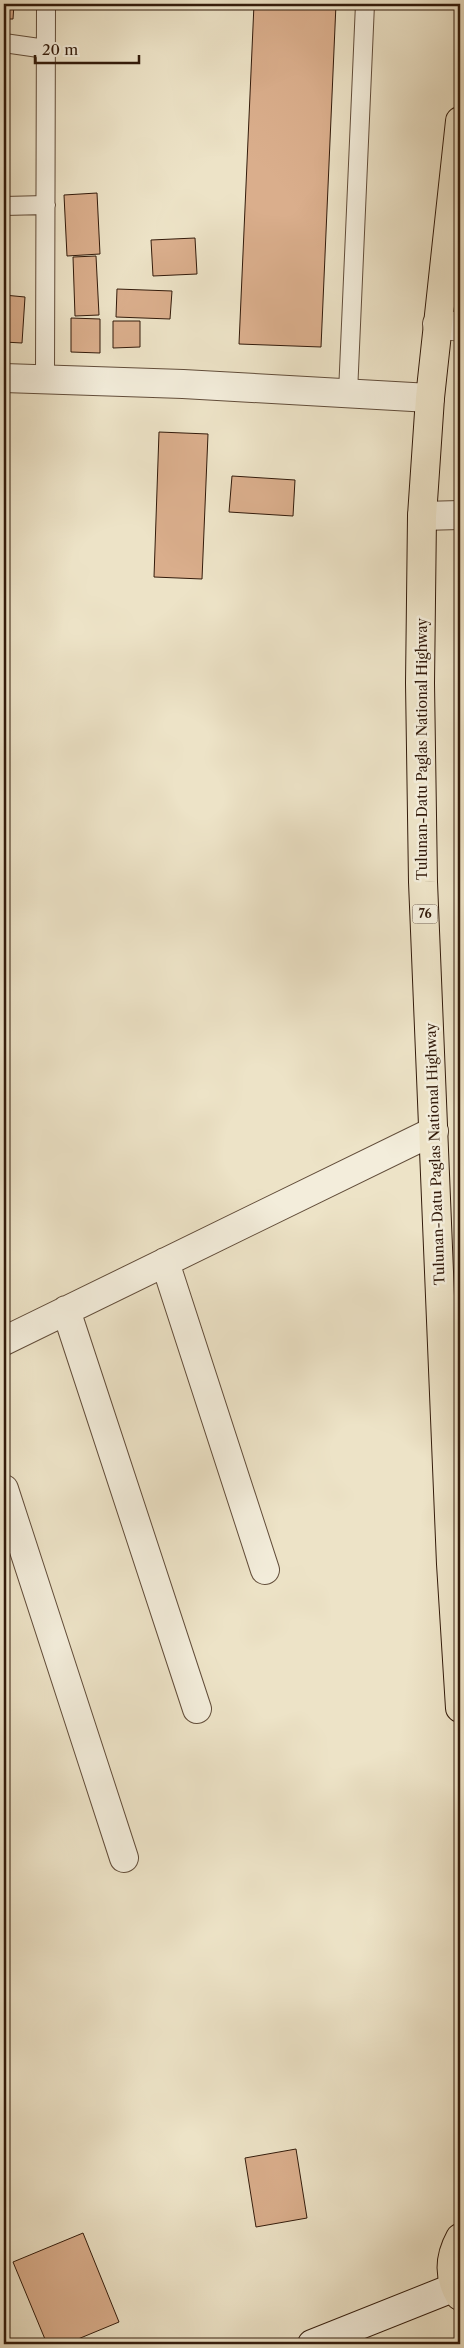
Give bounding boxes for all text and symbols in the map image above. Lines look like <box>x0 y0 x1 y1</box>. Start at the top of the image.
scale bar <box>35 32 139 64</box>
text: 20 m <box>42 40 78 59</box>
street label: Tulunan-Datu Paglas National Highway <box>413 618 431 880</box>
road number: 76 <box>412 904 438 924</box>
street label: Tulunan-Datu Paglas National Highway <box>421 1022 449 1285</box>

